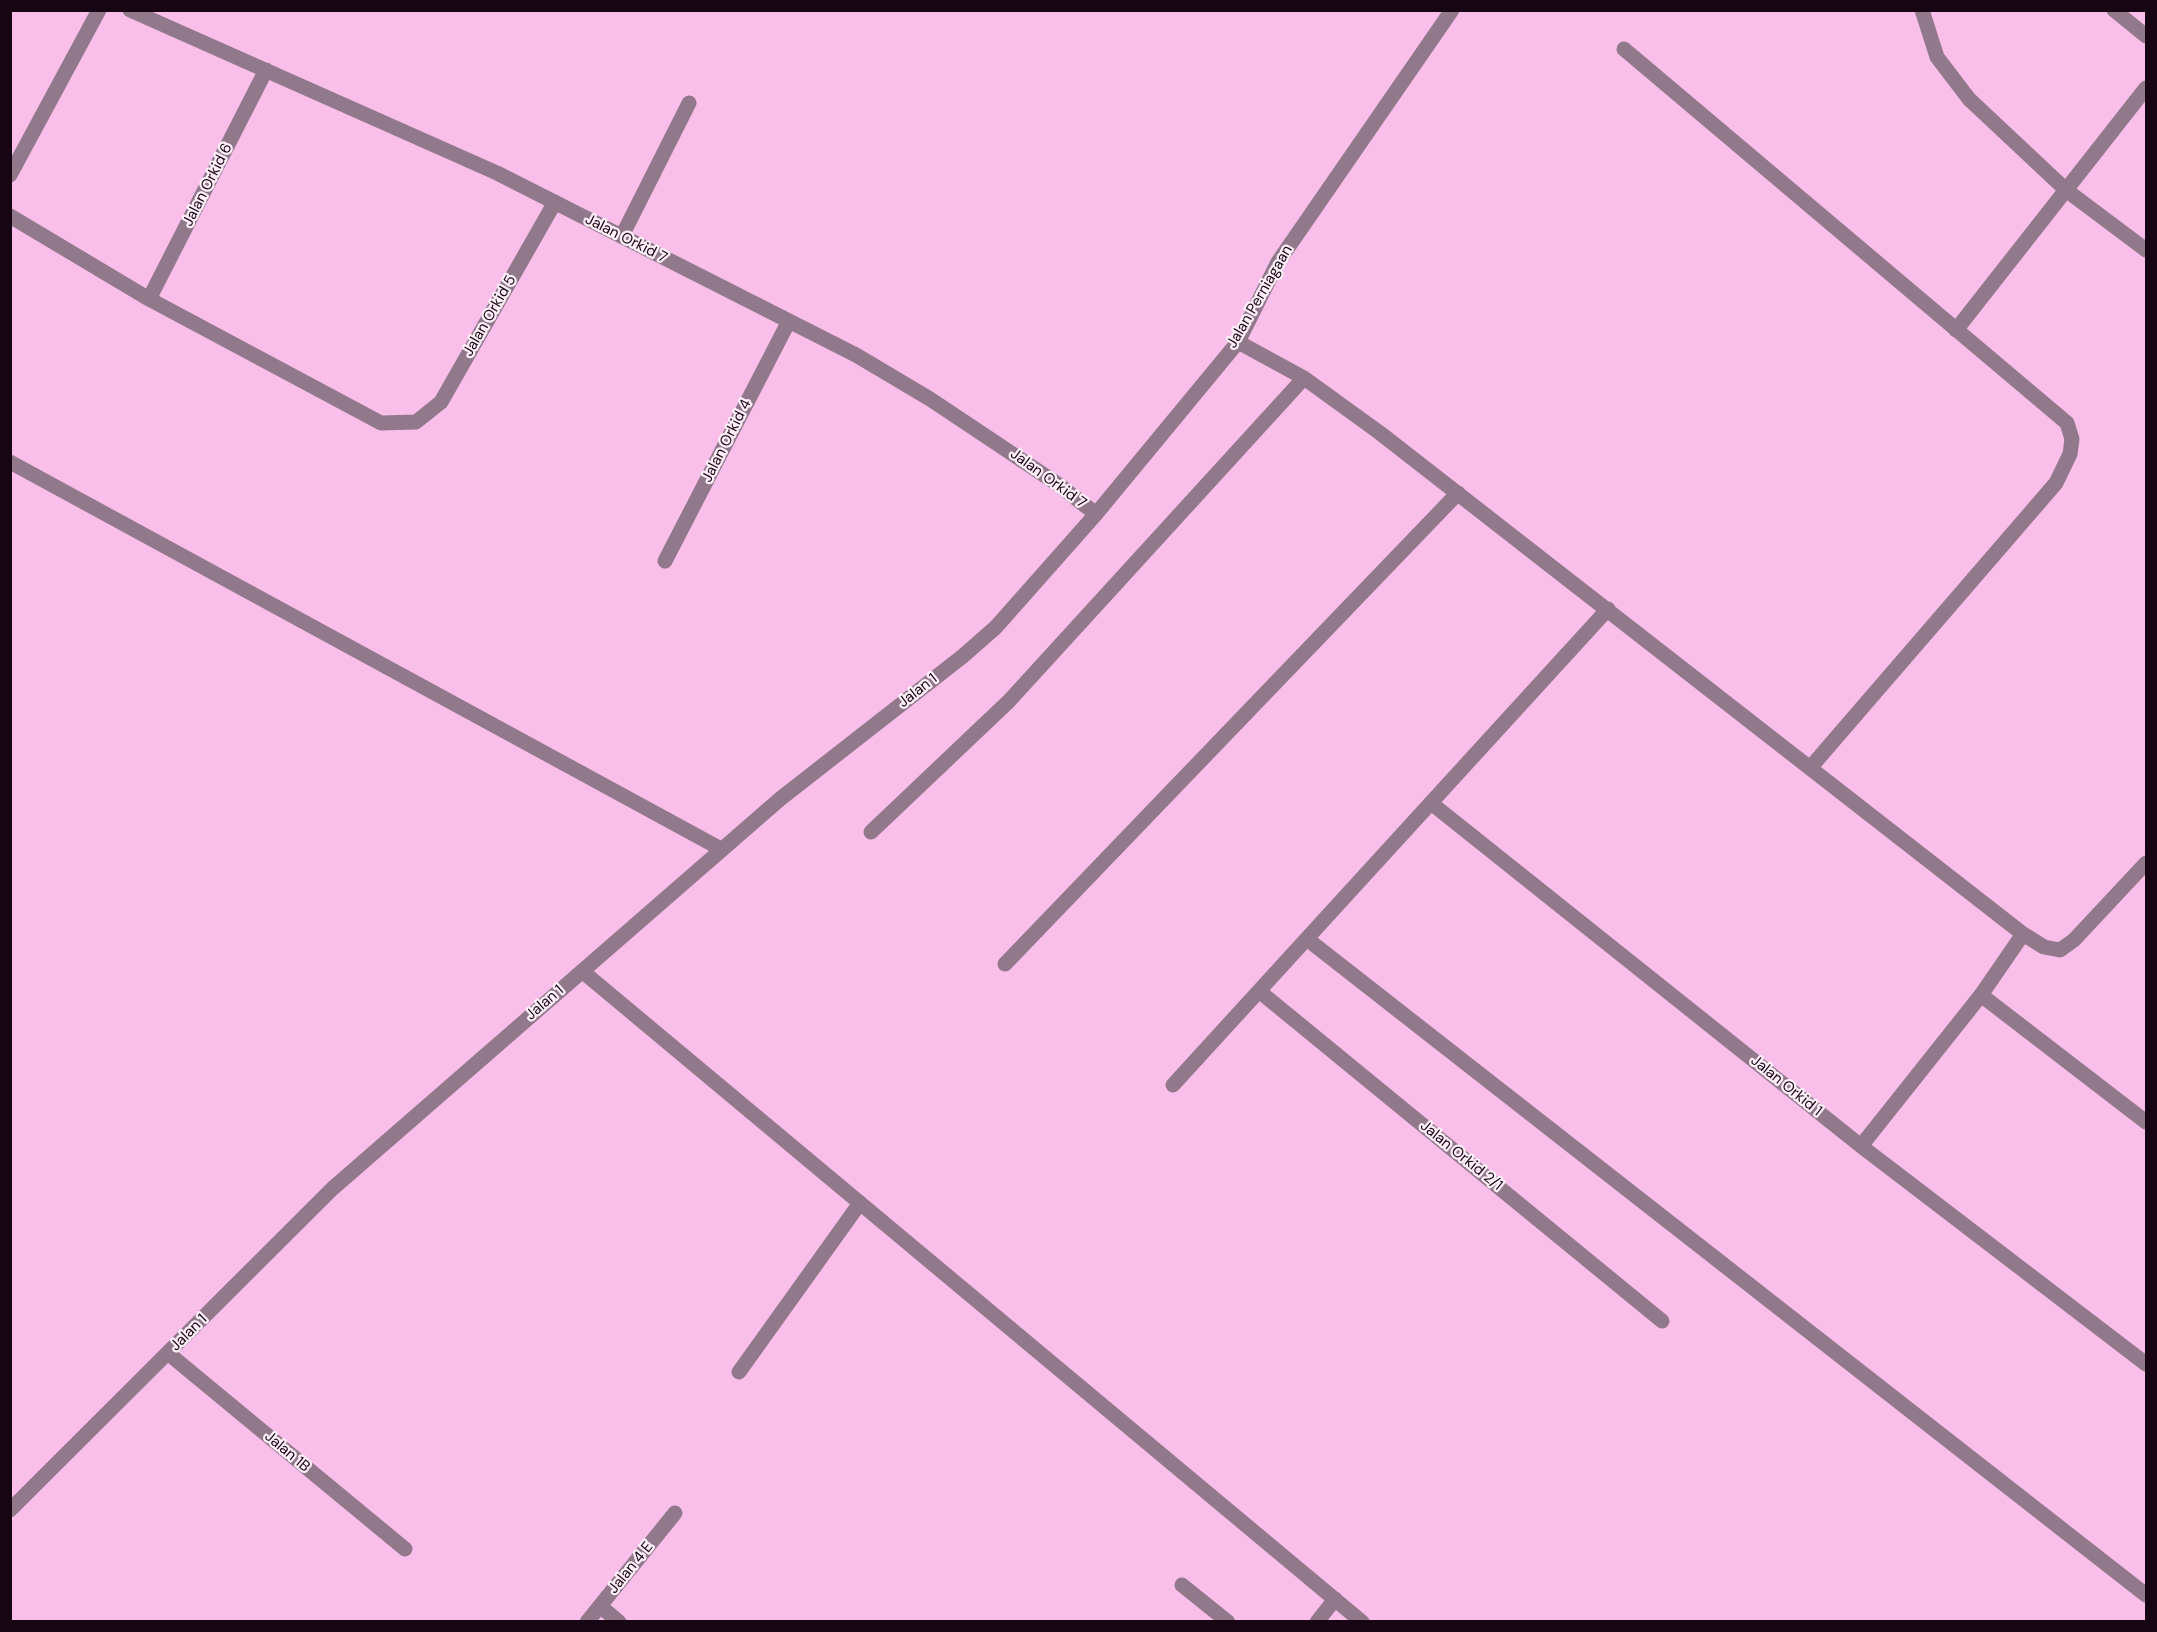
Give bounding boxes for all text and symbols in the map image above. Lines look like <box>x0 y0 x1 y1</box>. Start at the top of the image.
street label: Jalan Orkid 6 <box>179 140 237 230</box>
street label: Jalan Orkid 7 <box>582 211 670 267</box>
street label: Jalan Perniagaan <box>1223 242 1297 352</box>
street label: Jalan Orkid 5 <box>460 272 520 360</box>
street label: Jalan Orkid 4 <box>698 397 756 485</box>
street label: Jalan Orkid 7 <box>1007 445 1089 513</box>
street label: Jalan 1 <box>895 670 941 712</box>
street label: Jalan 1 <box>522 982 568 1024</box>
street label: Jalan Orkid 1 <box>1747 1052 1825 1120</box>
street label: Jalan Orkid 2/1 <box>1416 1117 1506 1195</box>
street label: Jalan 1 <box>167 1311 211 1355</box>
street label: Jalan 1B <box>261 1428 313 1476</box>
street label: Jalan 4 E <box>605 1538 657 1598</box>

